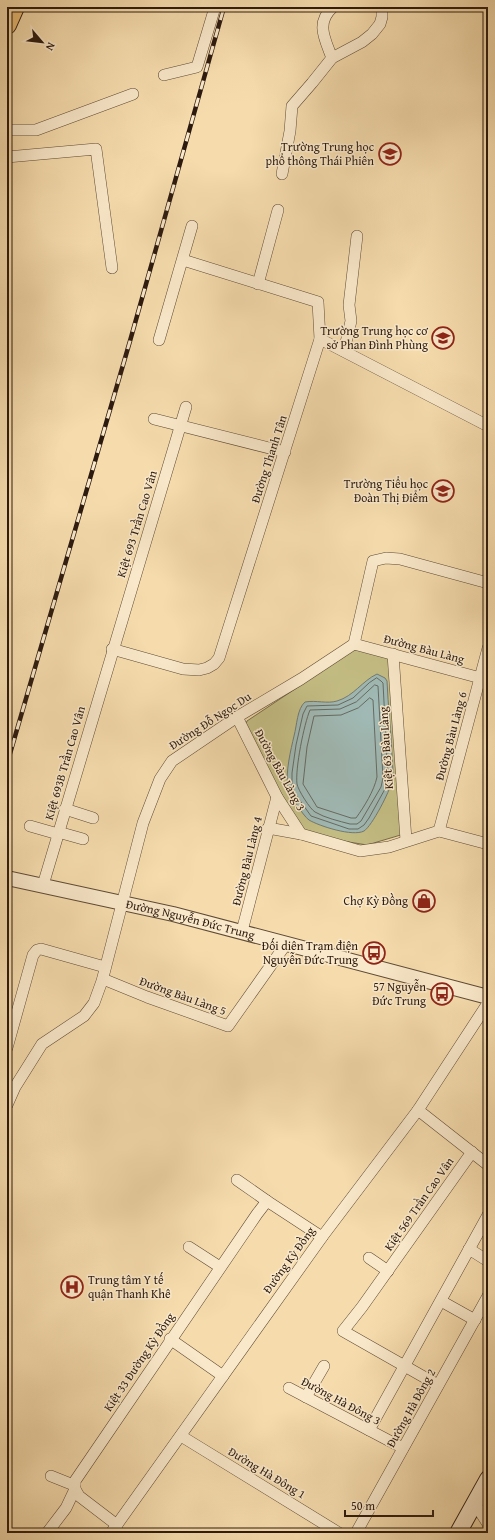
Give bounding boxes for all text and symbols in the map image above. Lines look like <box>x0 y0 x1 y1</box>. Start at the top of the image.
north arrow <box>22 22 62 62</box>
text: N <box>42 40 60 54</box>
place label: Trường Trung học phổ thông Thái Phiên <box>265 138 375 169</box>
school or university icon: Trường Trung học phổ thông Thái Phiên <box>377 141 403 167</box>
place label: Trường Trung học cơ sở Phan Đình Phùng <box>320 322 428 353</box>
school or university icon: Trường Trung học cơ sở Phan Đình Phùng <box>430 325 456 351</box>
street label: Đường Thanh Tân <box>246 413 291 505</box>
street label: Kiệt 693 Trần Cao Vân <box>112 468 161 579</box>
place label: Trường Tiểu học Đoàn Thị Điểm <box>344 475 429 506</box>
school or university icon: Trường Tiểu học Đoàn Thị Điểm <box>430 478 456 504</box>
street label: Đường Bàu Làng <box>382 630 466 667</box>
street label: Đường Đỗ Ngọc Du <box>165 687 254 753</box>
street label: Đường Bàu Làng 6 <box>431 689 471 782</box>
street label: Kiệt 693B Trần Cao Vân <box>40 704 89 822</box>
street label: Kiệt 63 Bàu Làng <box>374 706 397 790</box>
street label: Đường Bàu Làng 3 <box>251 726 310 814</box>
street label: Đường Bàu Làng 4 <box>227 814 266 907</box>
shop icon: Chợ Kỳ Đồng <box>411 888 437 914</box>
place label: Chợ Kỳ Đồng <box>344 892 408 909</box>
street label: Đường Nguyễn Đức Trung <box>124 895 257 943</box>
place label: Đối diện Trạm điện Nguyễn Đức Trung <box>262 937 358 968</box>
bus stop icon: Đối diện Trạm điện Nguyễn Đức Trung <box>361 940 387 966</box>
street label: Đường Bàu Làng 5 <box>137 972 229 1019</box>
place label: 57 Nguyễn Đức Trung <box>372 978 426 1009</box>
bus stop icon: 57 Nguyễn Đức Trung <box>429 981 455 1007</box>
street label: Kiệt 569 Trần Cao Vân <box>380 1153 458 1254</box>
street label: Đường Kỳ Đồng <box>259 1223 319 1297</box>
place label: Trung tâm Y tế quận Thanh Khê <box>88 1271 171 1302</box>
hospital icon: Trung tâm Y tế quận Thanh Khê <box>59 1274 85 1300</box>
street label: Kiệt 33 Đường Kỳ Đồng <box>99 1309 178 1415</box>
street label: Đường Hà Đông 2 <box>382 1365 439 1450</box>
street label: Đường Hà Đông 3 <box>299 1372 384 1429</box>
street label: Đường Hà Đông 1 <box>225 1443 309 1503</box>
scale bar <box>345 1492 433 1518</box>
text: 50 m <box>351 1497 375 1514</box>

